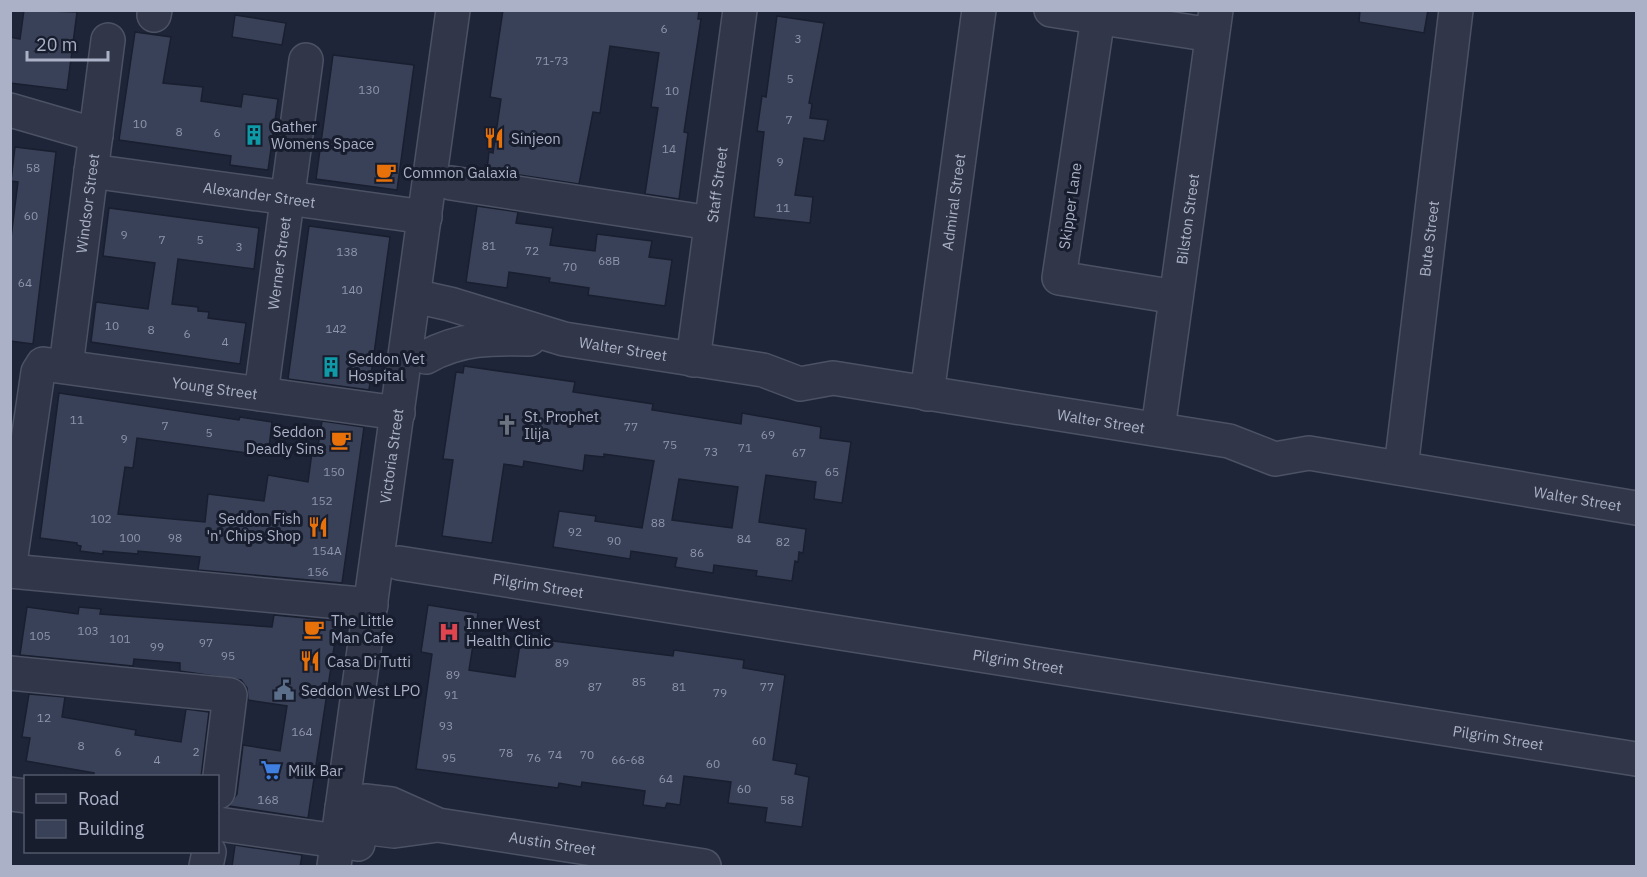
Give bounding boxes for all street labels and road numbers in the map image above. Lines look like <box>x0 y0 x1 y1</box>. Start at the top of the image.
street label: Staff Street <box>702 145 731 224</box>
street label: Windsor Street <box>71 152 103 254</box>
street label: Admiral Street <box>937 152 969 251</box>
street label: Skipper Lane <box>1055 161 1085 251</box>
street label: Bilston Street <box>1171 172 1203 266</box>
street label: Alexander Street <box>202 177 317 211</box>
street label: Bute Street <box>1415 200 1443 278</box>
street label: Werner Street <box>263 215 294 311</box>
street label: Walter Street <box>578 332 669 364</box>
street label: Young Street <box>171 372 259 403</box>
street label: Walter Street <box>1056 404 1146 437</box>
street label: Victoria Street <box>375 407 407 505</box>
street label: Walter Street <box>1532 481 1623 515</box>
street label: Pilgrim Street <box>491 568 585 602</box>
street label: Pilgrim Street <box>971 645 1065 678</box>
street label: Pilgrim Street <box>1451 721 1545 754</box>
street label: Austin Street <box>508 827 597 859</box>

